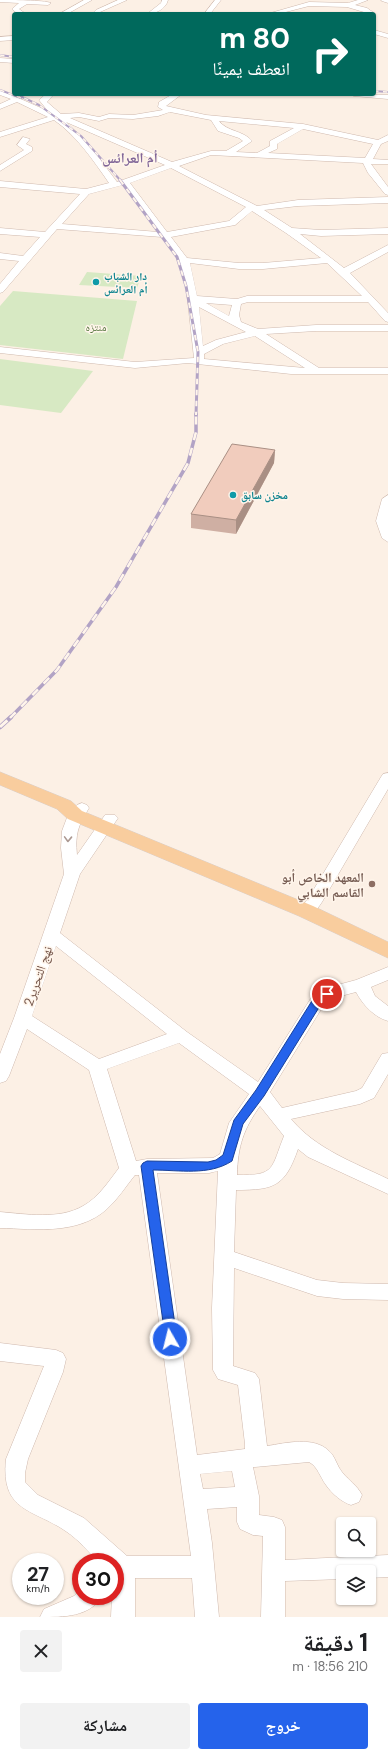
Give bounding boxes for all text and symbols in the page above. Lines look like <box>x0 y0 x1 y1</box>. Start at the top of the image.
text: 80 m <box>220 20 290 57</box>
icon: right <box>304 28 356 80</box>
text: انعطف يمينًا <box>213 57 290 81</box>
district label: أم العرائس <box>102 149 158 168</box>
place label: دار الشباب أم العرائس <box>104 269 148 297</box>
marker: دار الشباب أم العرائس <box>91 277 101 287</box>
park label: منتزه <box>85 320 107 334</box>
place label: مخزن سابق <box>241 488 288 503</box>
marker: مخزن سابق <box>228 490 238 500</box>
one-way arrow <box>64 836 73 843</box>
place label: المعهد الخاص أبو القاسم الشابي <box>282 869 364 903</box>
marker: المعهد الخاص أبو القاسم الشابي <box>367 879 377 889</box>
street label: نهج التحرير2 <box>20 944 57 1009</box>
pin <box>310 977 344 1011</box>
icon: arrive <box>316 983 338 1005</box>
position arrow <box>149 1318 191 1360</box>
map controls <box>336 1517 376 1605</box>
button: search <box>336 1517 376 1557</box>
speed limit sign: 30 <box>72 1553 124 1605</box>
text: 27 <box>27 1561 49 1587</box>
button: layers <box>336 1565 376 1605</box>
text: km/h <box>26 1582 50 1595</box>
text: 1 دقيقة <box>303 1627 368 1658</box>
button: close <box>20 1630 62 1672</box>
text: 210 m · 18:56 <box>292 1658 368 1675</box>
button: مشاركة <box>20 1703 190 1749</box>
button: خروج <box>198 1703 368 1749</box>

